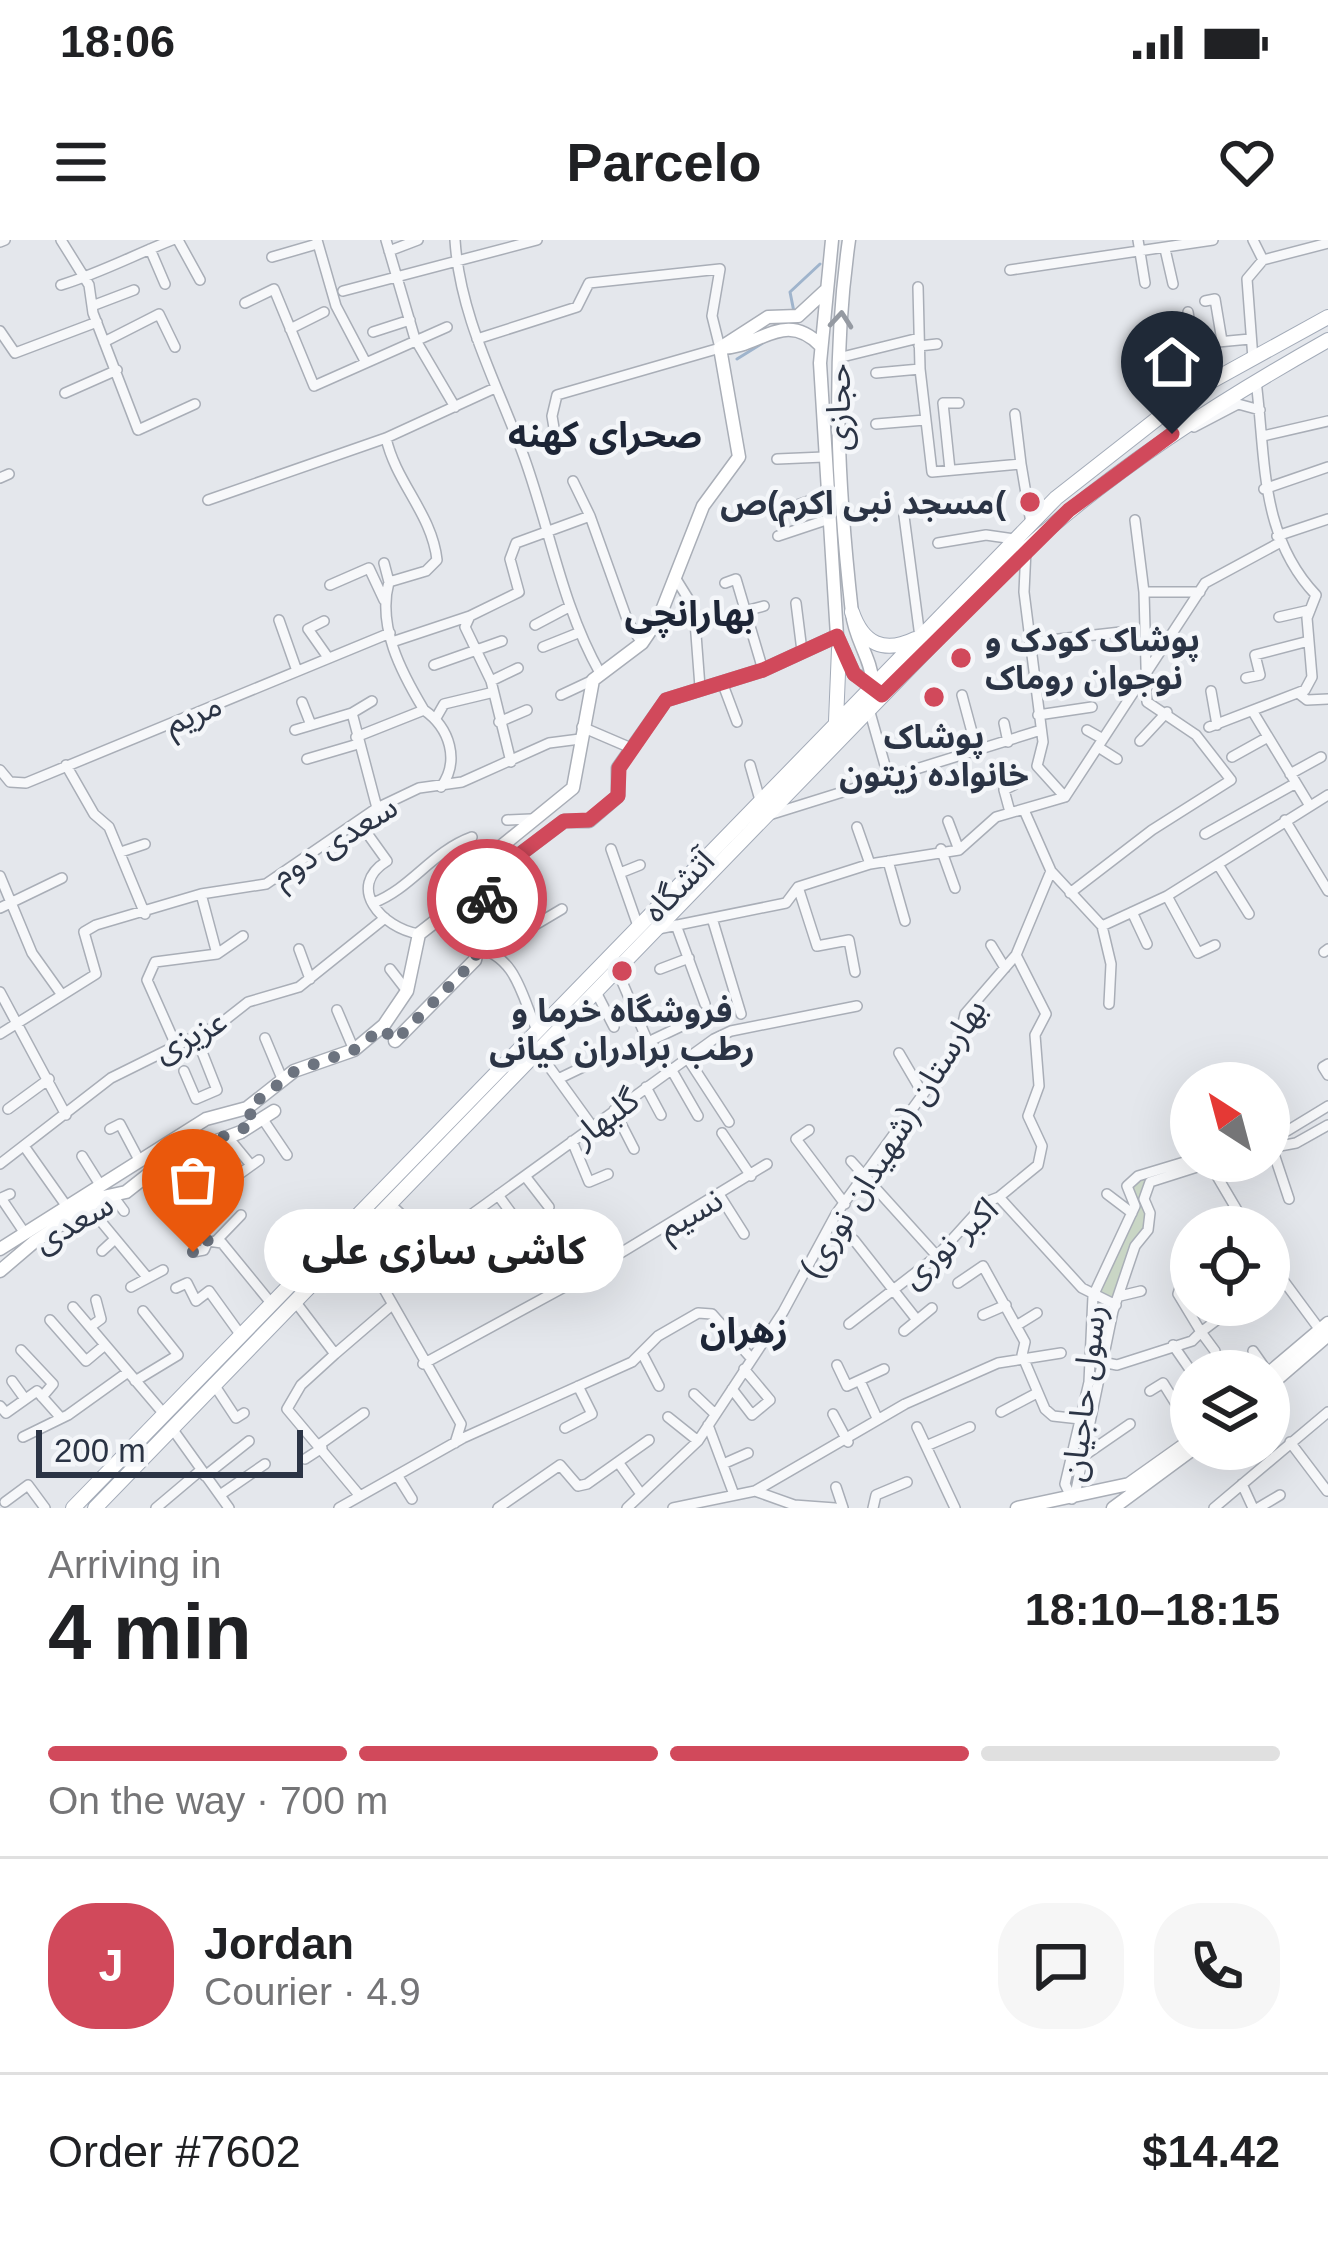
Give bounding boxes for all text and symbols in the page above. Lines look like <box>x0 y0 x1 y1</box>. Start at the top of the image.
text: 18:06 <box>60 16 175 67</box>
icon: menu <box>48 129 114 195</box>
icon: heart <box>1214 129 1280 195</box>
text: Parcelo <box>566 132 762 192</box>
one-way arrow <box>828 311 853 330</box>
pin <box>1121 311 1223 434</box>
icon: home <box>1139 329 1205 395</box>
street label: حجازی <box>820 363 858 451</box>
district label: صحرای کهنه <box>508 414 702 456</box>
place label: مسجد نبی اکرم)ص( <box>720 484 1006 528</box>
marker: مسجد نبی اکرم)ص( <box>1017 489 1043 515</box>
district label: بهارانچی <box>625 593 755 638</box>
place label: پوشاک کودک و نوجوان روماک <box>985 621 1200 697</box>
marker: پوشاک کودک و نوجوان روماک <box>948 645 974 671</box>
marker: پوشاک خانواده زیتون <box>921 684 947 710</box>
street label: مریم <box>159 685 230 748</box>
place label: پوشاک خانواده زیتون <box>839 718 1029 794</box>
street label: سعدی دوم <box>265 787 407 899</box>
courier <box>427 839 547 959</box>
street label: آتشگاه <box>635 841 722 929</box>
icon: bike <box>454 866 520 932</box>
marker: فروشگاه خرما و رطب برادران کیانی <box>609 958 635 984</box>
place label: فروشگاه خرما و رطب برادران کیانی <box>489 992 755 1069</box>
street label: بهارستان (شهیدان نوری) <box>792 992 994 1285</box>
street label: عزیزی <box>148 1002 233 1070</box>
north arrow <box>1170 1062 1290 1182</box>
map controls <box>1170 1062 1290 1470</box>
street label: گلبهار <box>564 1080 647 1156</box>
pin <box>142 1129 244 1252</box>
icon: bag <box>160 1147 226 1213</box>
street label: نسیم <box>652 1180 732 1252</box>
street label: سعدی <box>27 1185 120 1261</box>
street label: اکبر نوری <box>894 1190 1006 1296</box>
button: locate <box>1170 1206 1290 1326</box>
callout: کاشی سازی علی <box>265 1210 625 1294</box>
text: کاشی سازی علی <box>302 1229 586 1272</box>
street label: رسول حاجیان <box>1054 1303 1114 1484</box>
district label: زهران <box>700 1310 788 1352</box>
button: layers <box>1170 1350 1290 1470</box>
scale bar <box>36 1424 303 1477</box>
text: 200 m <box>54 1432 146 1469</box>
text: Arriving in <box>48 1543 221 1586</box>
text: 18:10–18:15 <box>1025 1584 1280 1635</box>
text: 4 min <box>48 1588 252 1676</box>
text: On the way · 700 m <box>48 1779 388 1822</box>
button: chat <box>998 1903 1124 2029</box>
button: phone <box>1154 1903 1280 2029</box>
text: Jordan <box>204 1918 354 1969</box>
text: J <box>98 1940 124 1991</box>
text: Courier · 4.9 <box>204 1970 421 2013</box>
text: Order #7602 <box>48 2126 301 2177</box>
text: $14.42 <box>1142 2126 1280 2177</box>

